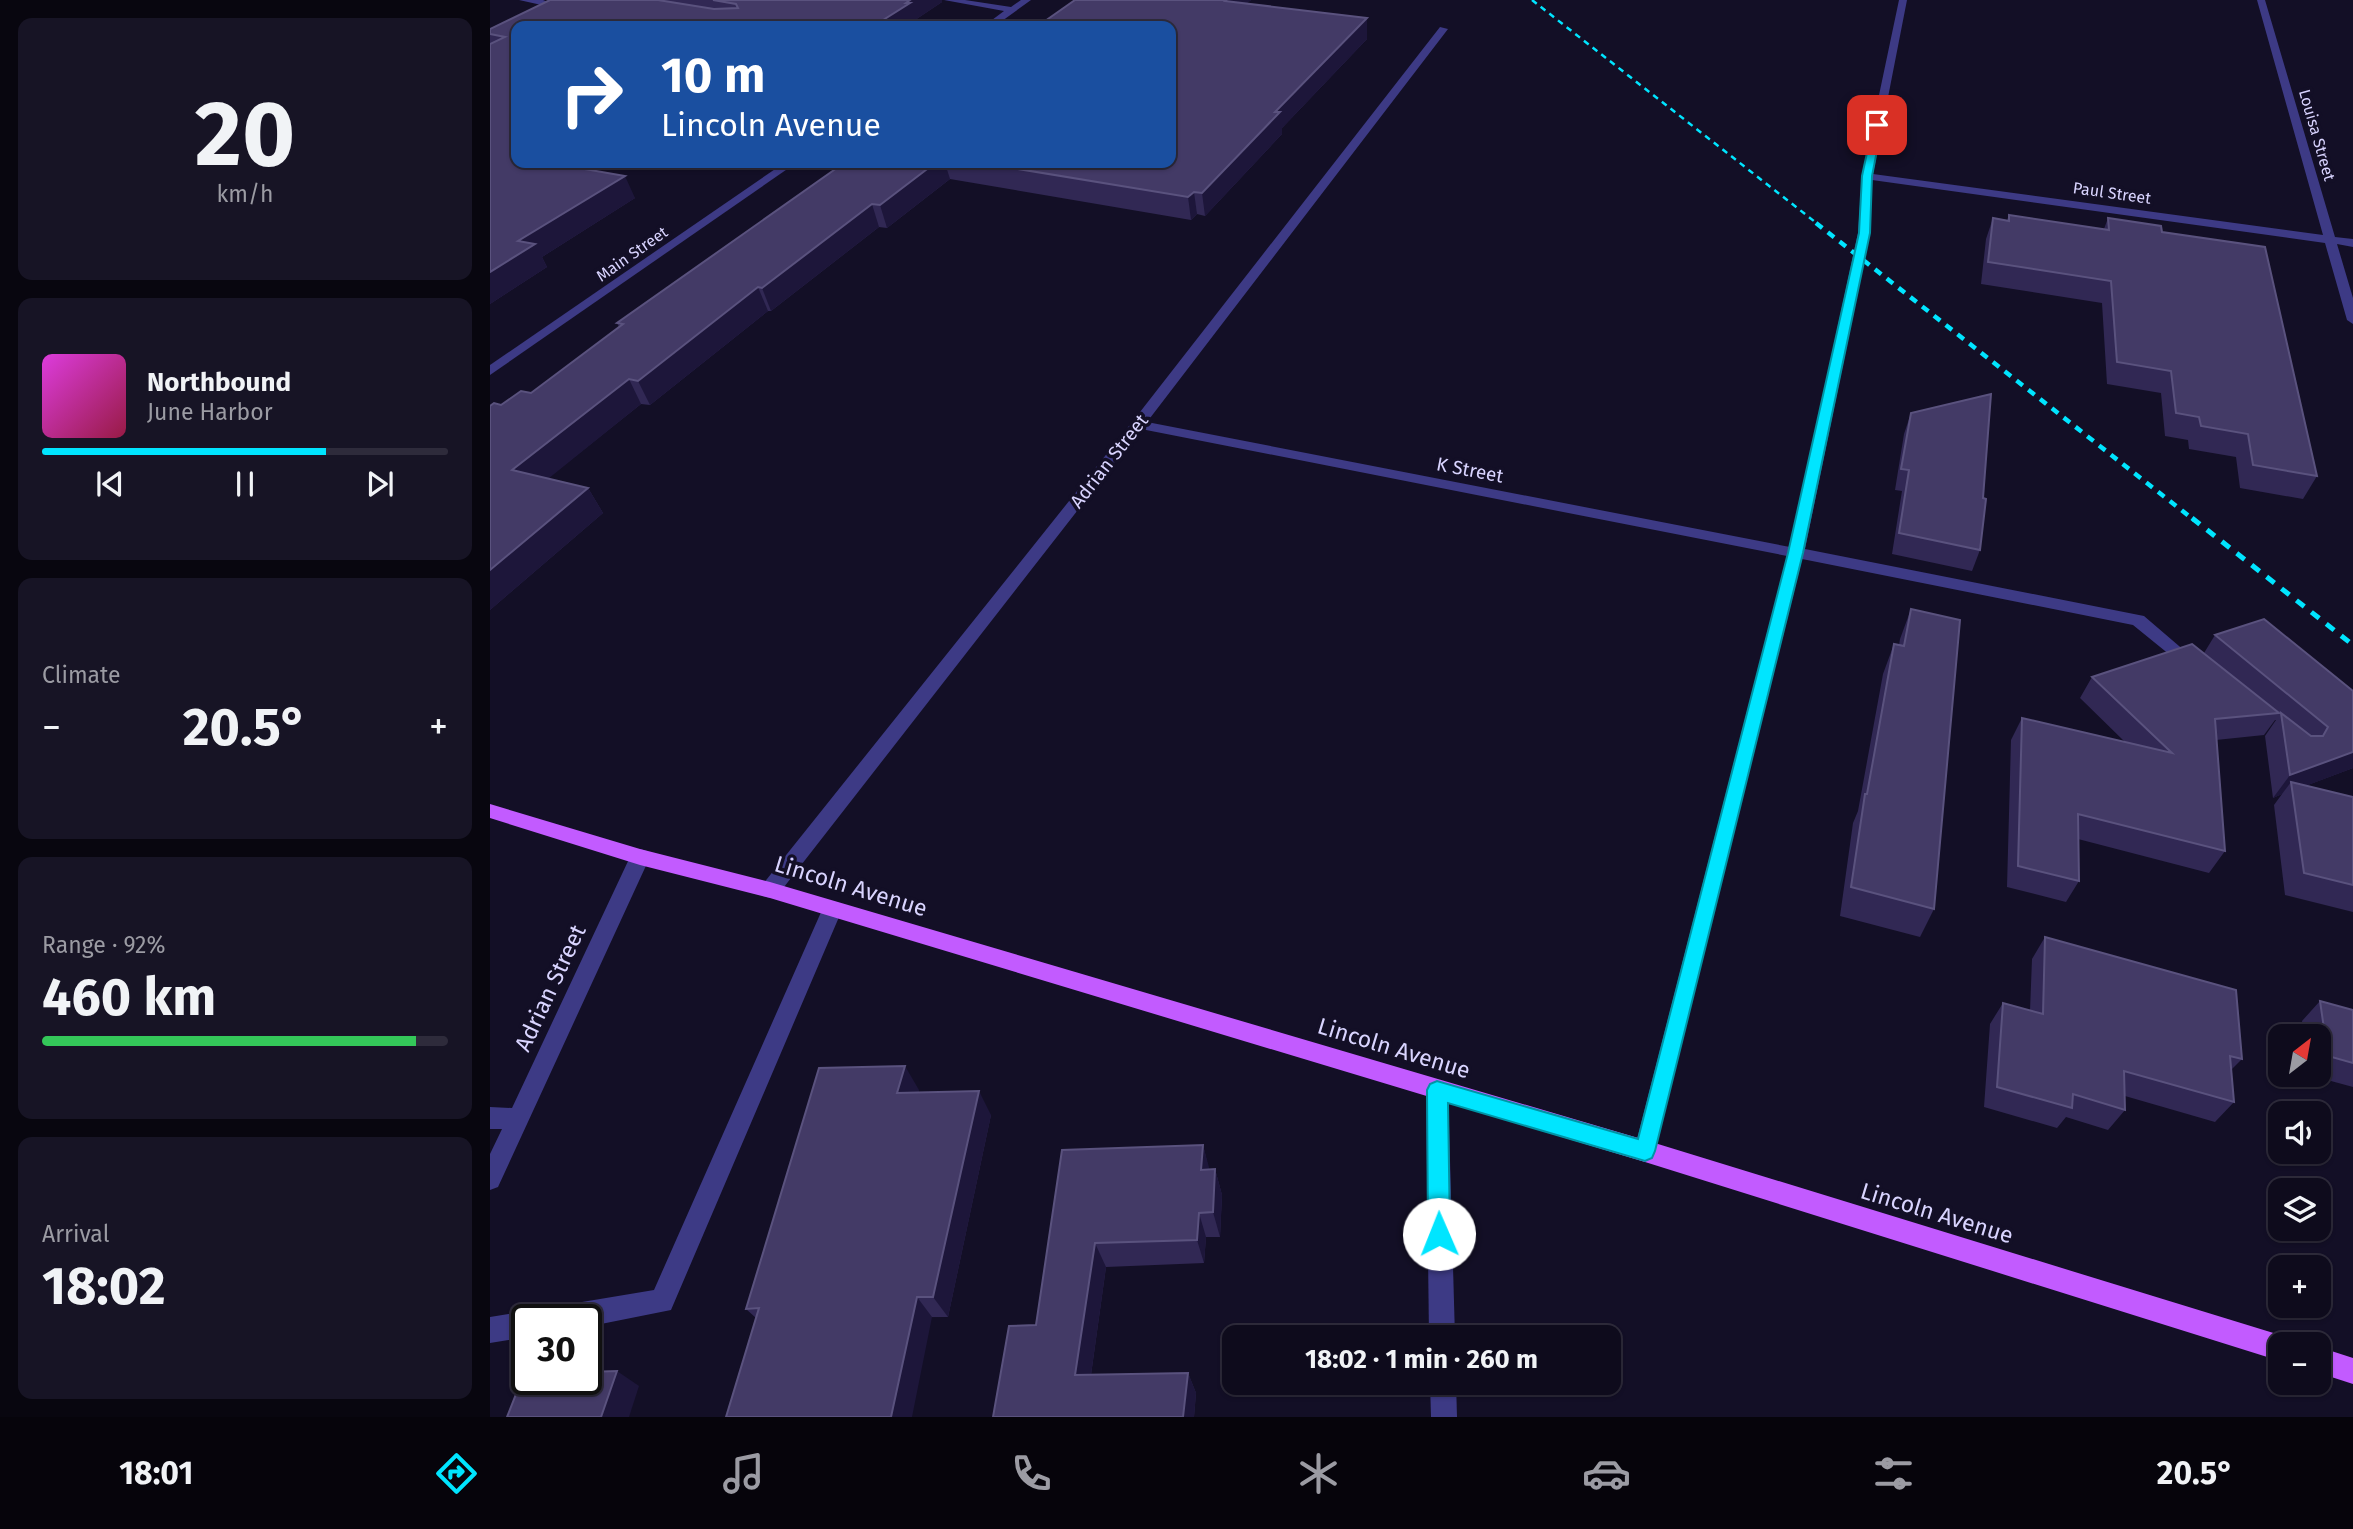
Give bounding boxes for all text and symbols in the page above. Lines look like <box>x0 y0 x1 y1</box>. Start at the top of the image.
text: 10 m <box>661 46 765 105</box>
icon: right <box>546 49 637 140</box>
text: 20 <box>195 80 295 189</box>
street label: Louisa Street <box>2295 87 2339 183</box>
pin <box>1847 95 1907 155</box>
text: Lincoln Avenue <box>661 106 881 144</box>
icon: arrive <box>1858 106 1896 144</box>
street label: Paul Street <box>2072 178 2153 208</box>
text: km/h <box>217 180 273 208</box>
street label: Main Street <box>593 222 671 286</box>
text: Northbound <box>147 367 291 398</box>
text: June Harbor <box>147 398 273 426</box>
street label: Adrian Street <box>1065 409 1153 513</box>
street label: K Street <box>1435 452 1506 488</box>
icon: previous <box>91 465 129 503</box>
icon: pause <box>226 465 264 503</box>
icon: next <box>361 465 399 503</box>
text: Climate <box>42 661 121 689</box>
text: 20.5° <box>183 696 307 759</box>
text: − <box>42 704 61 750</box>
text: + <box>429 704 448 750</box>
street label: Lincoln Avenue <box>771 850 931 922</box>
street label: Adrian Street <box>508 919 592 1056</box>
text: Range · 92% <box>42 931 165 959</box>
text: 460 km <box>42 966 216 1029</box>
street label: Lincoln Avenue <box>1314 1012 1474 1084</box>
north arrow <box>2268 1024 2331 1087</box>
map controls <box>2268 1024 2331 1395</box>
button: sound <box>2268 1101 2331 1164</box>
street label: Lincoln Avenue <box>1857 1177 2017 1249</box>
button: layers <box>2268 1178 2331 1241</box>
position arrow <box>1402 1197 1476 1271</box>
text: Arrival <box>42 1220 109 1248</box>
text: 18:02 <box>42 1255 166 1318</box>
button: + <box>2268 1255 2331 1318</box>
speed limit sign: 30 <box>511 1304 602 1395</box>
button: − <box>2268 1332 2331 1395</box>
text: 18:02 · 1 min · 260 m <box>1305 1344 1538 1375</box>
icon: directions <box>432 1449 481 1498</box>
icon: music <box>719 1449 768 1498</box>
icon: phone <box>1007 1449 1056 1498</box>
icon: climate <box>1294 1449 1343 1498</box>
icon: car <box>1582 1449 1631 1498</box>
icon: filters <box>1869 1449 1918 1498</box>
text: 18:01 <box>119 1454 193 1492</box>
text: 20.5° <box>2157 1454 2234 1492</box>

